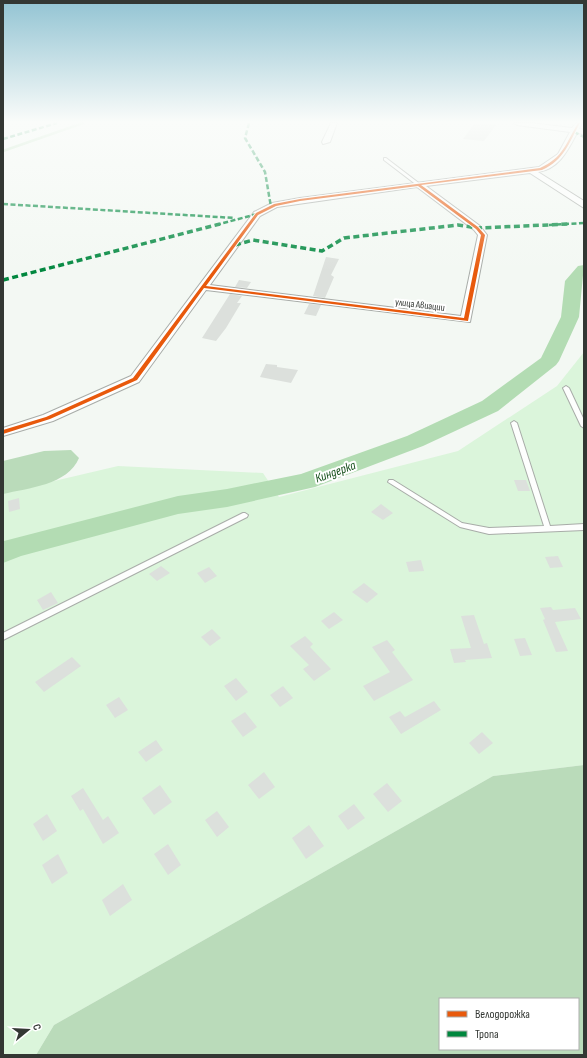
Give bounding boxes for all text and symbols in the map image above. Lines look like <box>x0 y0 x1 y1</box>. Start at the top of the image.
street label: улица Авиации <box>394 296 445 314</box>
water label: Киндерка <box>313 457 358 487</box>
legend <box>439 998 579 1050</box>
text: Велодорожка <box>475 1007 530 1022</box>
north arrow <box>8 1010 48 1050</box>
text: С <box>30 1022 44 1032</box>
text: Тропа <box>475 1027 499 1042</box>

